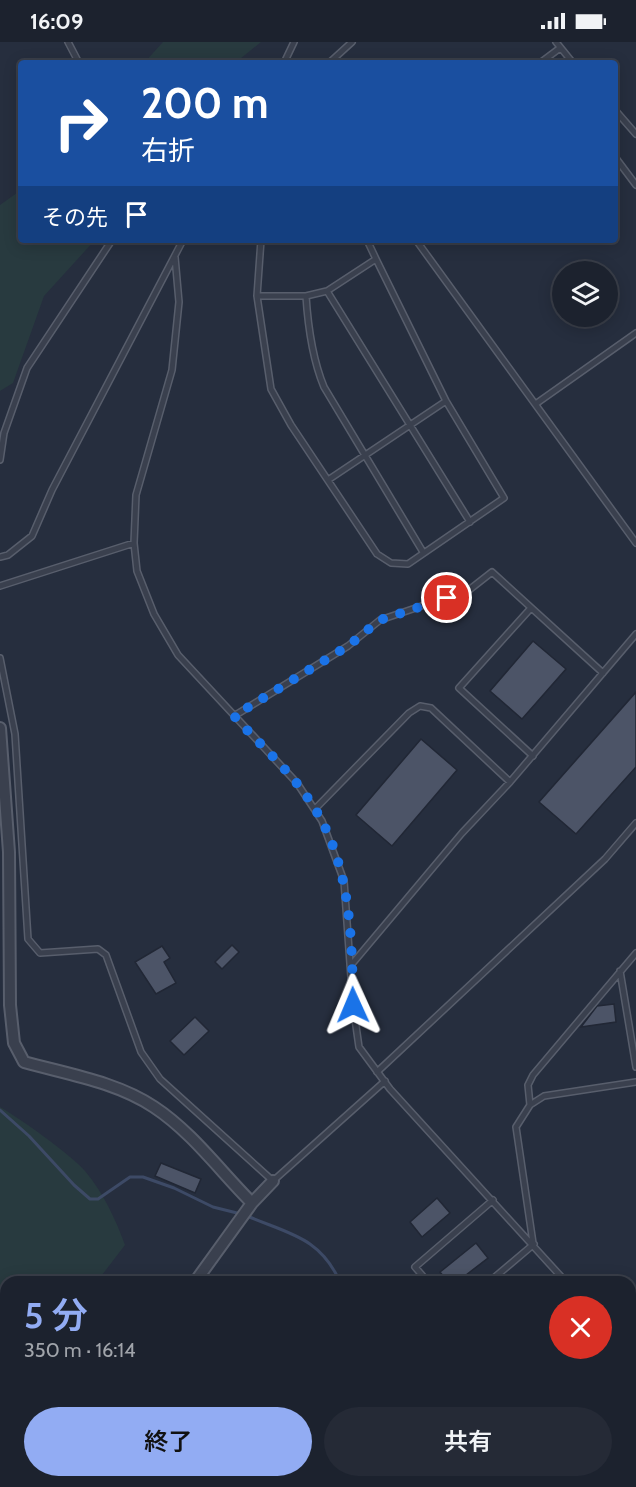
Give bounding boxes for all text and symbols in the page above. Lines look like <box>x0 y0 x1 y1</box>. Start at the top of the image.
text: 16:09 <box>30 8 83 35</box>
text: 200 m <box>141 77 268 129</box>
icon: right <box>42 84 120 162</box>
text: 右折 <box>141 134 195 167</box>
icon: arrive <box>120 198 153 231</box>
text: その先 <box>42 204 108 231</box>
map controls <box>552 261 618 327</box>
button: layers <box>552 261 618 327</box>
pin <box>421 572 472 623</box>
icon: arrive <box>430 581 463 614</box>
position arrow <box>321 973 385 1037</box>
text: 5 分 <box>24 1293 88 1337</box>
button: close <box>549 1296 612 1359</box>
text: 350 m · 16:14 <box>24 1338 136 1362</box>
button: 終了 <box>24 1407 312 1476</box>
button: 共有 <box>324 1407 612 1476</box>

